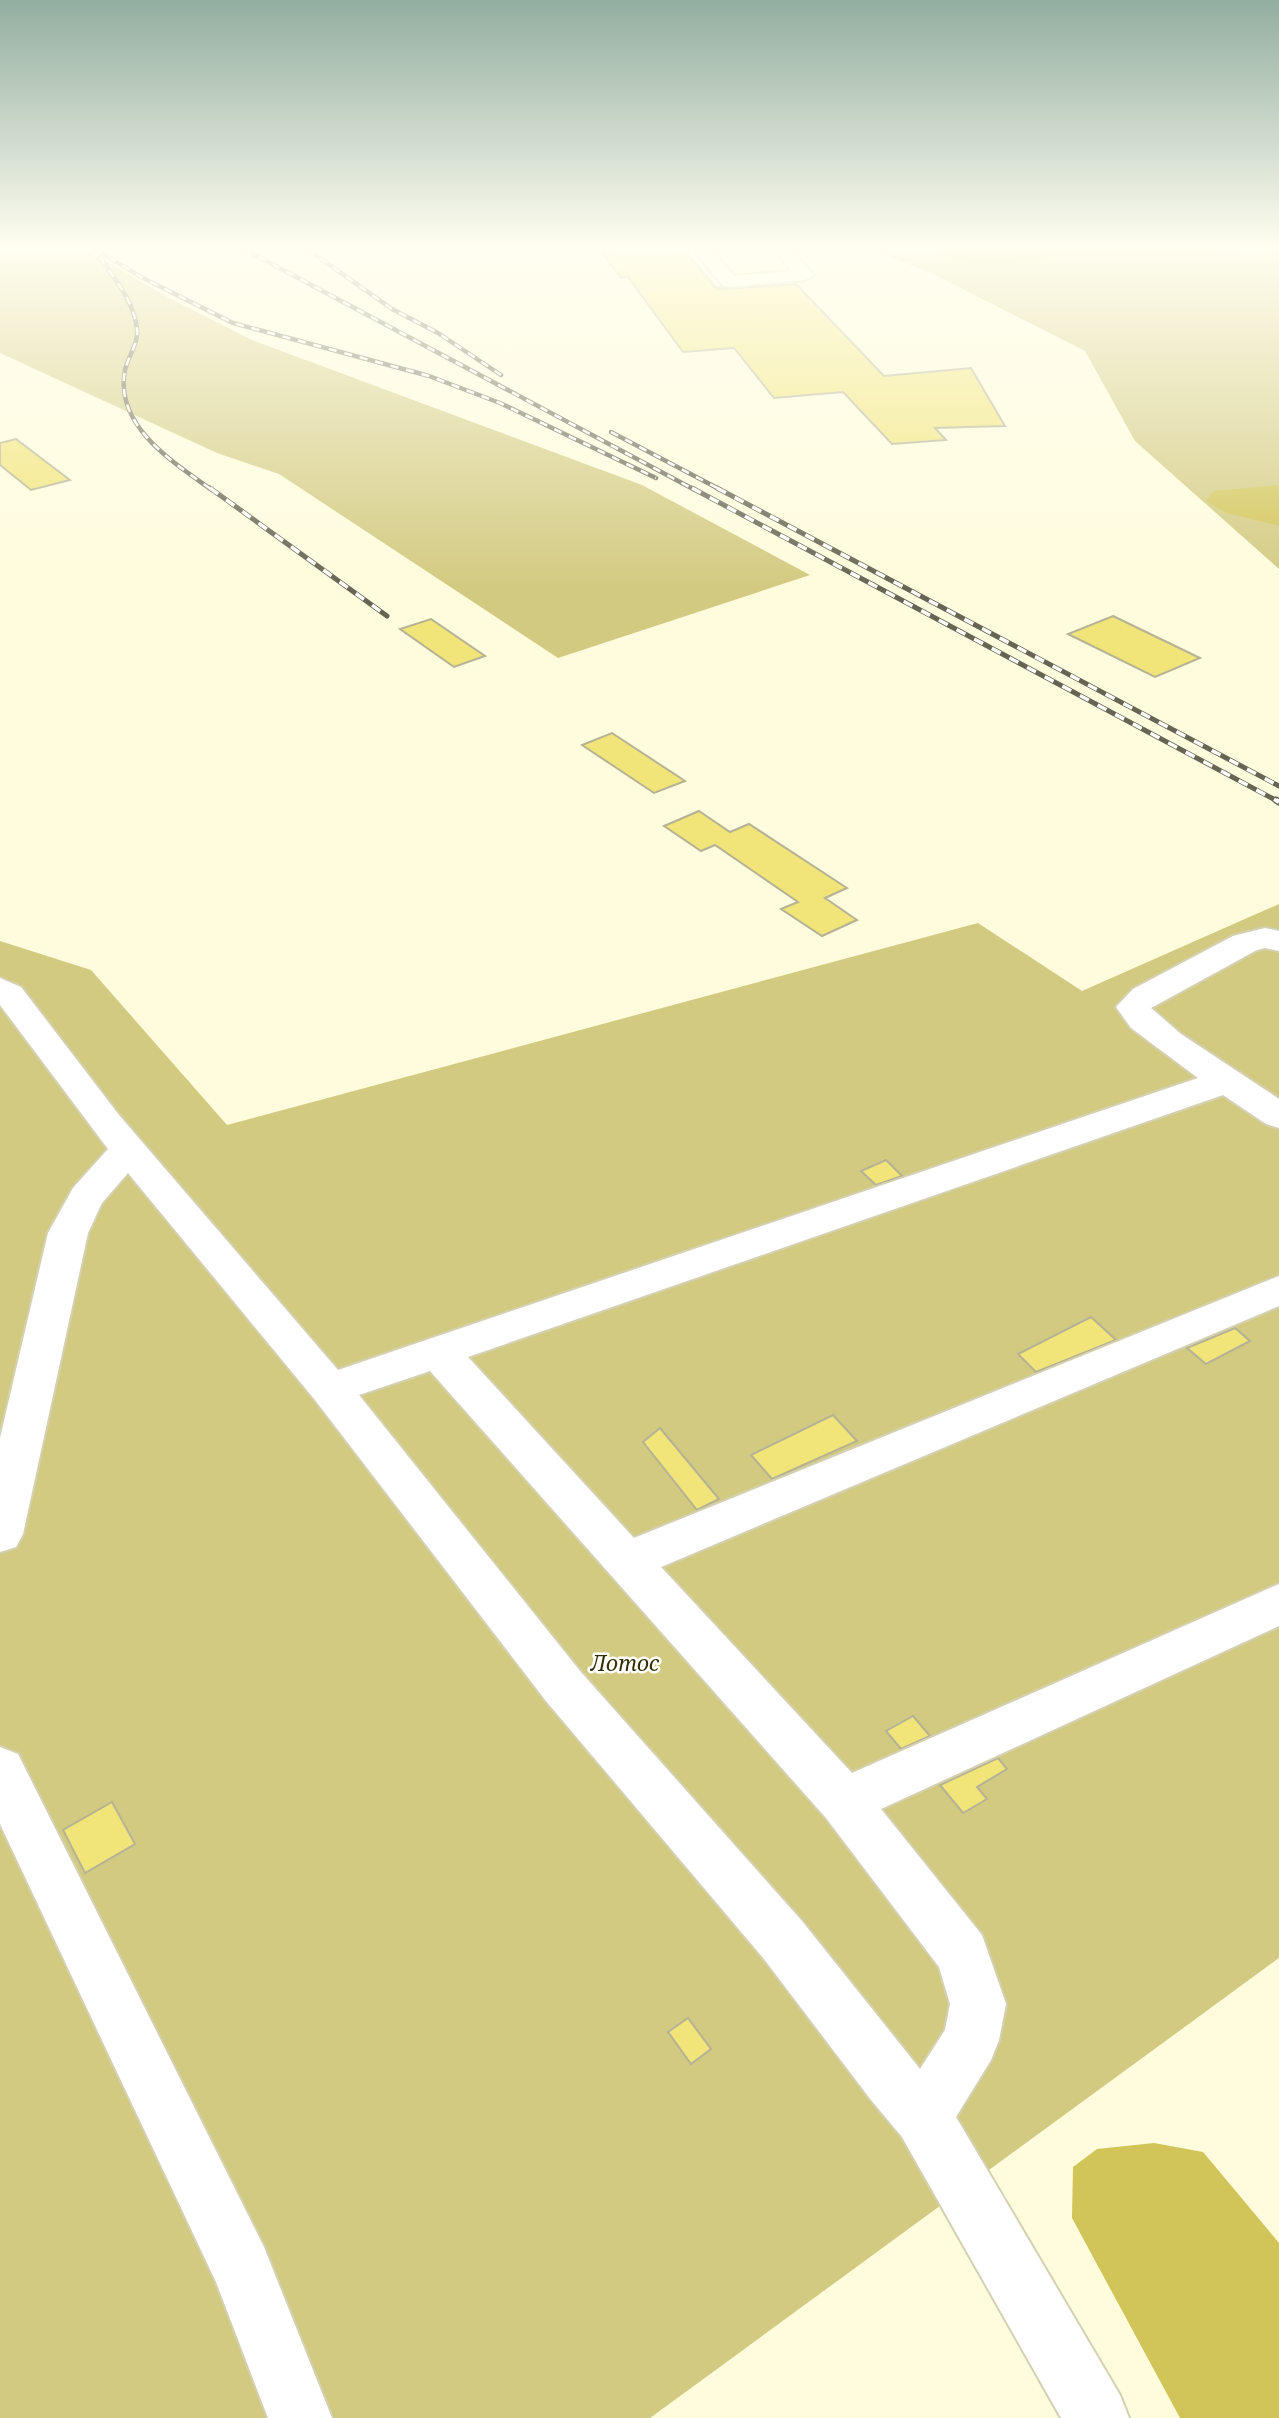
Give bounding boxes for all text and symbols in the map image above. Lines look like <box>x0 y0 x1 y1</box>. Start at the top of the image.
park label: Лотос <box>590 1649 660 1677</box>

